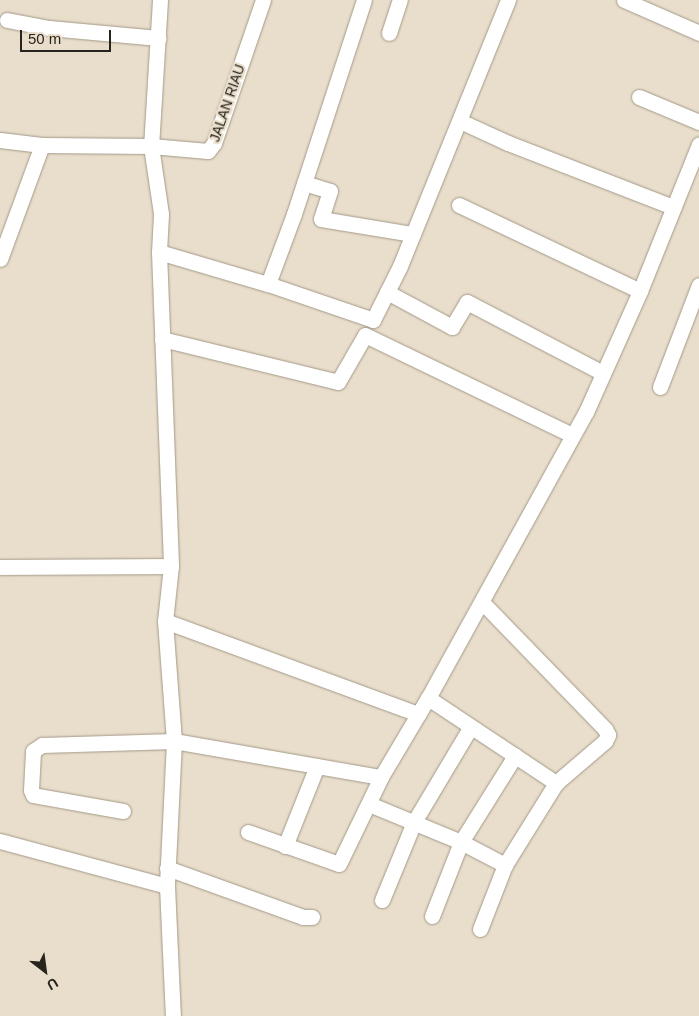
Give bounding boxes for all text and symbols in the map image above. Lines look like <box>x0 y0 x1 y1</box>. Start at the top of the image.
scale bar <box>22 20 114 52</box>
text: 50 m <box>28 30 61 47</box>
street label: JALAN RIAU <box>206 62 248 144</box>
north arrow <box>20 946 70 996</box>
text: U <box>44 975 61 993</box>

